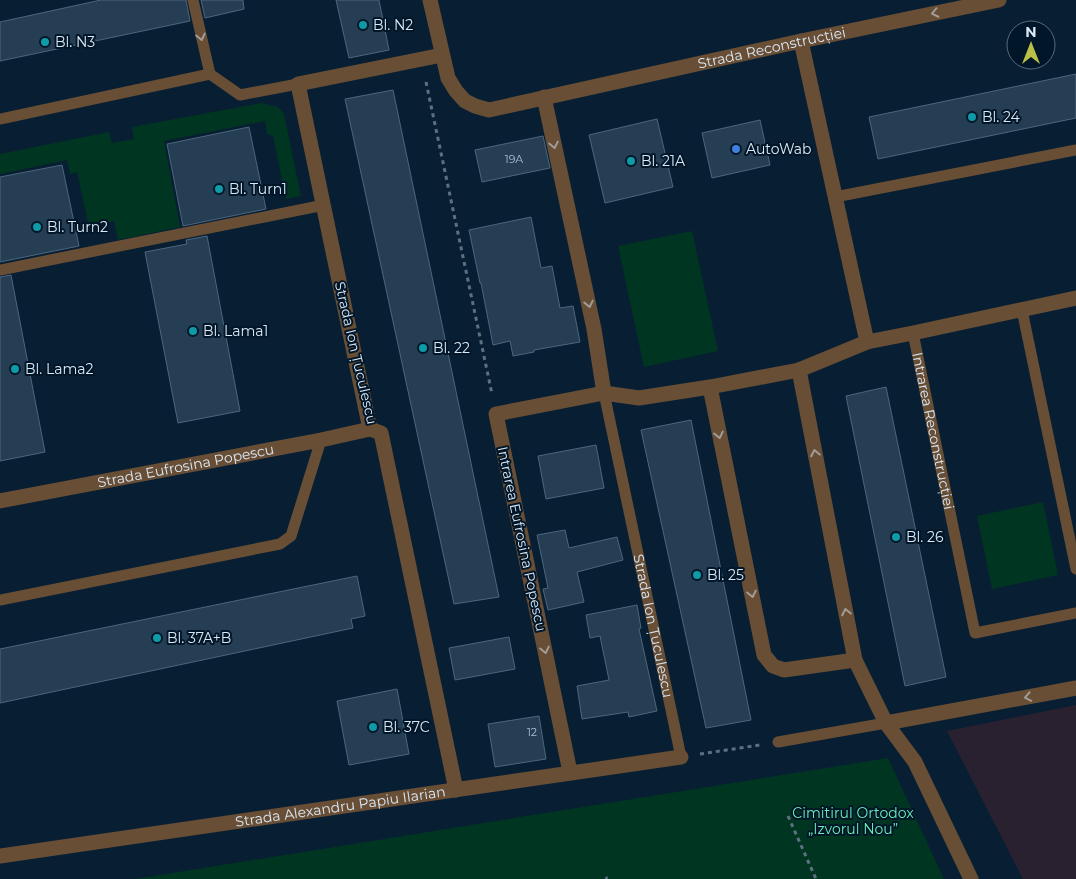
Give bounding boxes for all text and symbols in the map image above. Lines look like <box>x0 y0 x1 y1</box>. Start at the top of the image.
one-way arrow <box>930 8 939 18</box>
place label: Bl. N2 <box>373 16 413 34</box>
marker: Bl. N2 <box>357 19 369 31</box>
north arrow <box>1006 20 1056 70</box>
street label: Strada Reconstrucției <box>696 23 847 73</box>
text: N <box>1025 23 1037 41</box>
place label: Bl. N3 <box>55 33 95 51</box>
one-way arrow <box>195 33 206 42</box>
marker: Bl. N3 <box>39 36 51 48</box>
place label: Bl. 24 <box>982 108 1021 126</box>
marker: Bl. 24 <box>966 111 978 123</box>
one-way arrow <box>548 140 559 149</box>
place label: AutoWab <box>746 140 811 158</box>
marker: AutoWab <box>730 143 742 155</box>
house number: 19A <box>505 152 523 166</box>
place label: Bl. 21A <box>641 152 686 170</box>
marker: Bl. 21A <box>625 155 637 167</box>
place label: Bl. Turn1 <box>229 180 287 198</box>
marker: Bl. Turn1 <box>213 183 225 195</box>
place label: Bl. Turn2 <box>47 218 108 236</box>
marker: Bl. Turn2 <box>31 221 43 233</box>
street label: Strada Ion Țuculescu <box>330 280 381 426</box>
one-way arrow <box>583 299 594 308</box>
place label: Bl. Lama1 <box>203 322 268 340</box>
marker: Bl. Lama1 <box>187 325 199 337</box>
place label: Bl. 22 <box>433 339 470 357</box>
marker: Bl. 22 <box>417 342 429 354</box>
street label: Intrarea Reconstrucției <box>908 351 958 511</box>
place label: Bl. Lama2 <box>25 360 94 378</box>
marker: Bl. Lama2 <box>9 363 21 375</box>
one-way arrow <box>714 430 724 439</box>
street label: Strada Eufrosina Popescu <box>96 440 276 491</box>
street label: Intrarea Eufrosina Popescu <box>494 445 550 633</box>
one-way arrow <box>810 448 821 457</box>
place label: Bl. 26 <box>906 528 944 546</box>
marker: Bl. 26 <box>890 531 902 543</box>
street label: Strada Ion Țuculescu <box>629 552 677 699</box>
place label: Bl. 25 <box>707 566 744 584</box>
marker: Bl. 25 <box>691 569 703 581</box>
one-way arrow <box>746 590 757 598</box>
one-way arrow <box>841 608 851 617</box>
place label: Bl. 37A+B <box>167 629 231 647</box>
marker: Bl. 37A+B <box>151 632 163 644</box>
one-way arrow <box>539 646 549 654</box>
one-way arrow <box>1024 691 1032 701</box>
place label: Bl. 37C <box>383 718 430 736</box>
marker: Bl. 37C <box>367 721 379 733</box>
house number: 12 <box>527 725 537 739</box>
street label: Strada Alexandru Papiu Ilarian <box>234 782 447 831</box>
park label: Cimitirul Ortodox „Izvorul Nou” <box>792 804 914 838</box>

